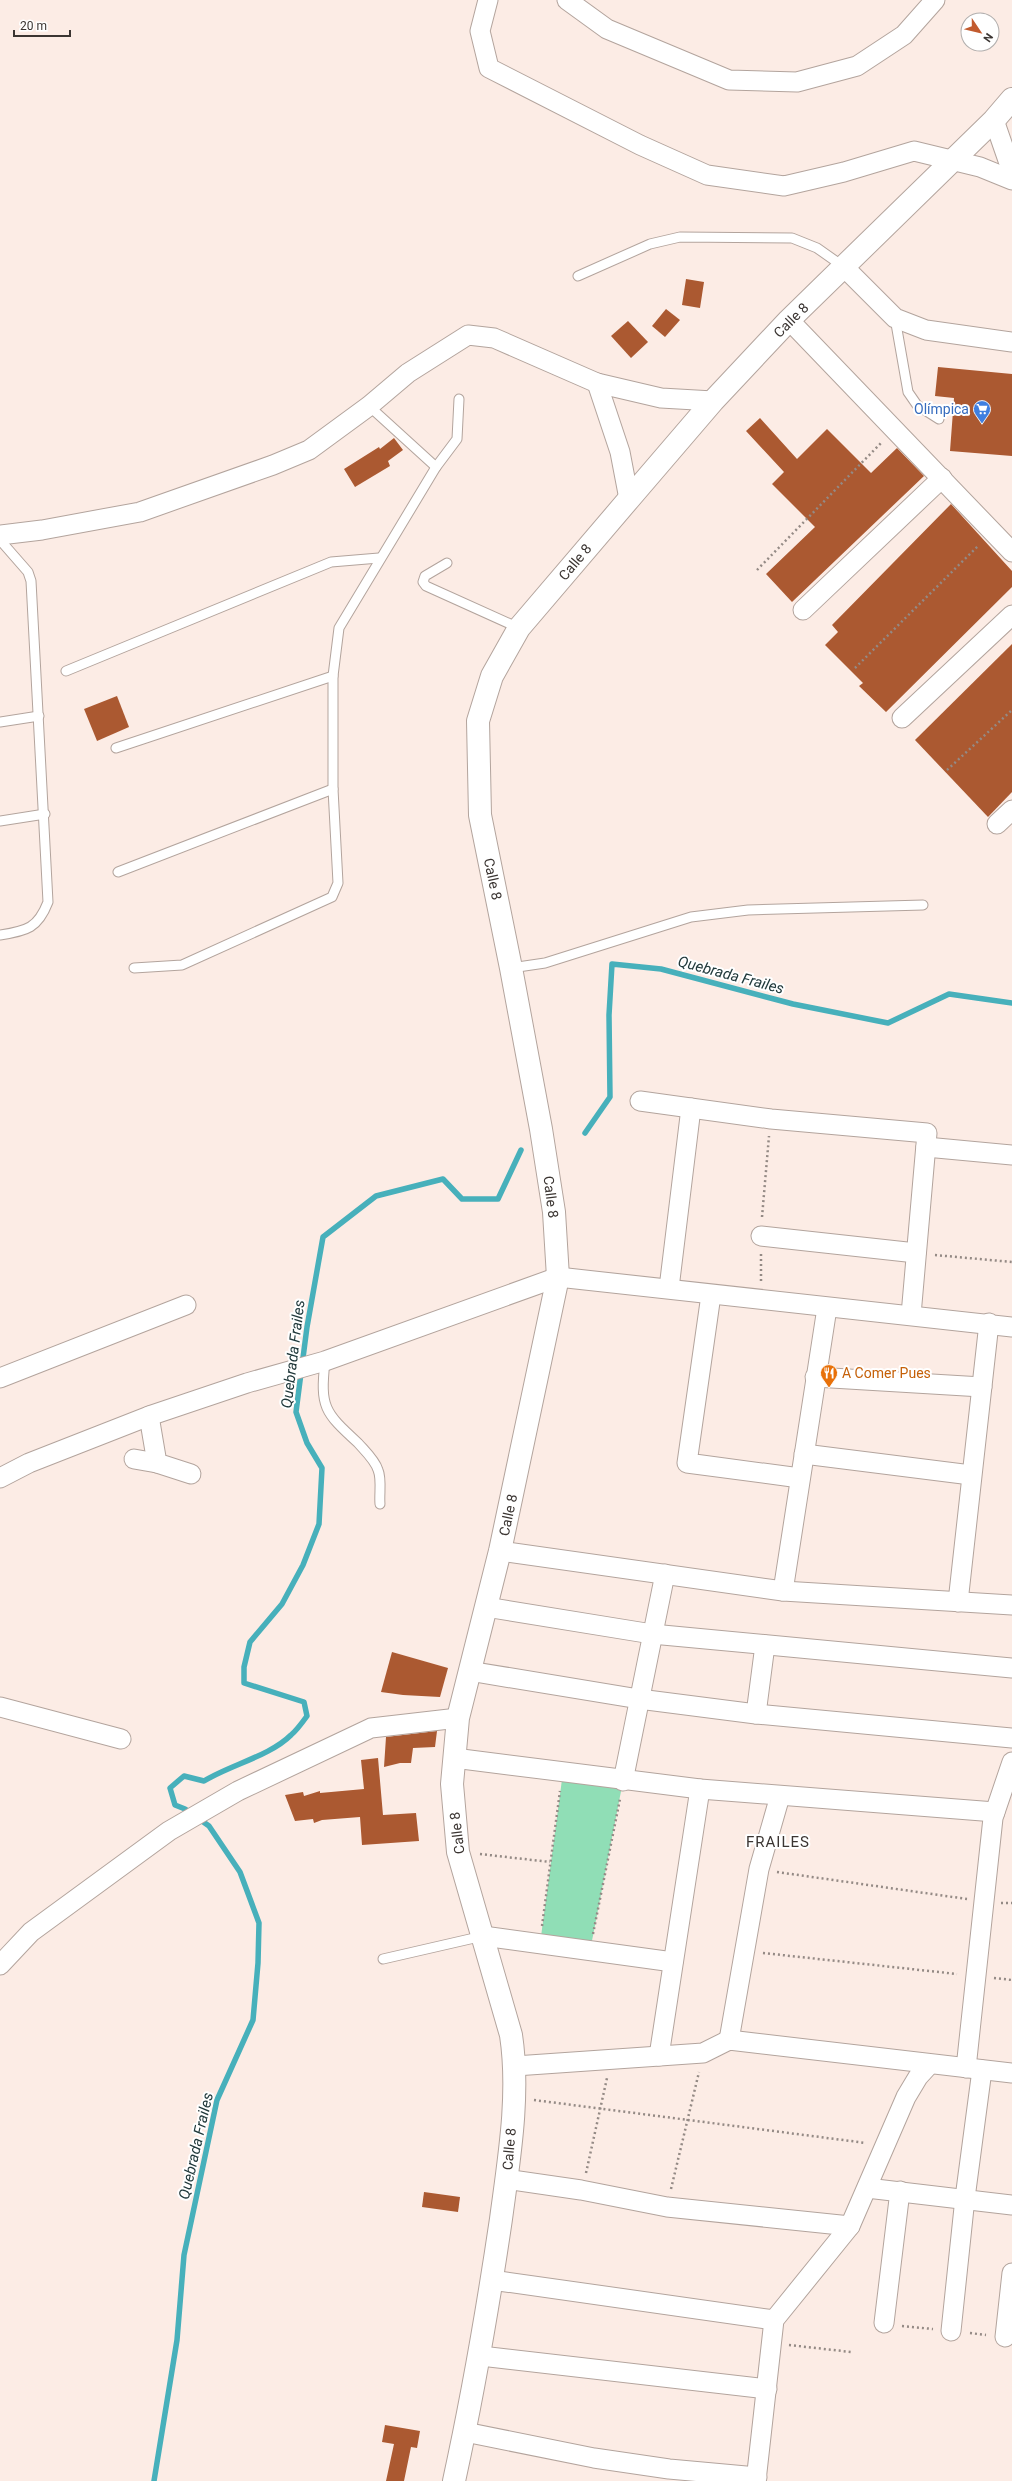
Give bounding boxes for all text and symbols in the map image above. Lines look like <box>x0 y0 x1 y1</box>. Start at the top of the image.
scale bar <box>14 12 70 38</box>
north arrow <box>960 12 1000 52</box>
text: 20 m <box>20 19 47 33</box>
text: N <box>980 31 995 45</box>
street label: Calle 8 <box>770 299 812 341</box>
supermarket icon: Olímpica <box>972 399 992 424</box>
place label: Olímpica <box>914 401 969 417</box>
street label: Calle 8 <box>555 541 595 583</box>
street label: Calle 8 <box>481 857 505 901</box>
water label: Quebrada Frailes <box>676 952 786 998</box>
street label: Calle 8 <box>540 1175 562 1219</box>
water label: Quebrada Frailes <box>277 1299 309 1409</box>
restaurant icon: A Comer Pues <box>819 1363 839 1388</box>
place label: A Comer Pues <box>842 1365 931 1381</box>
street label: Calle 8 <box>496 1493 520 1537</box>
street label: Calle 8 <box>446 1811 468 1855</box>
district label: FRAILES <box>746 1833 810 1851</box>
water label: Quebrada Frailes <box>175 2091 217 2201</box>
street label: Calle 8 <box>499 2127 519 2171</box>

